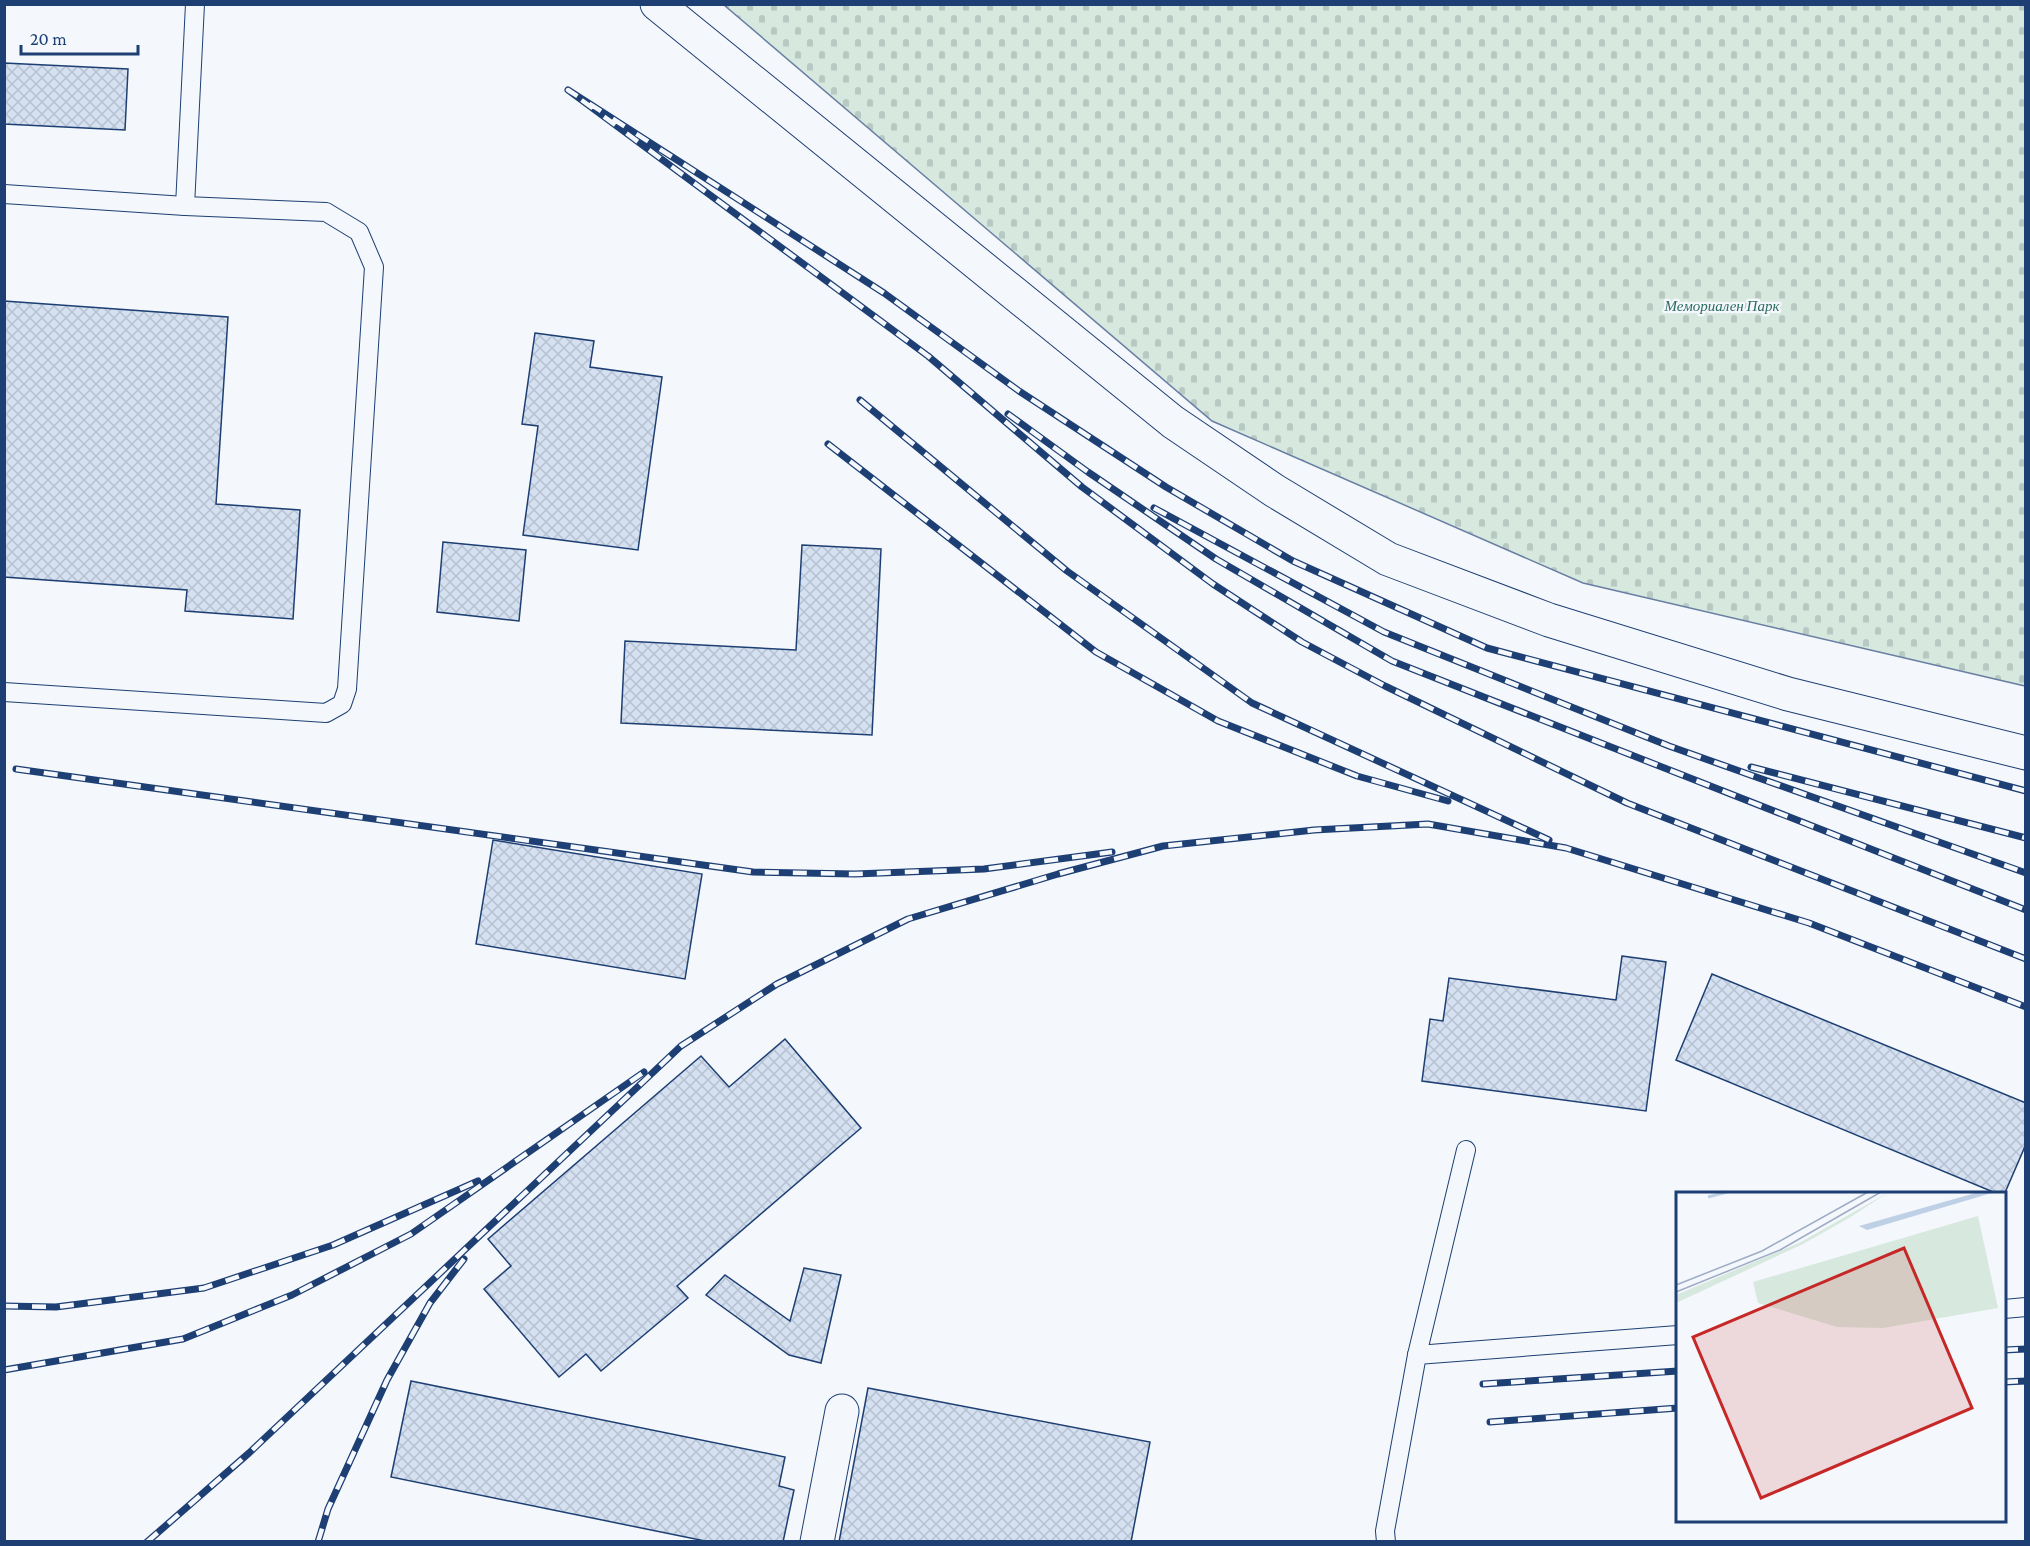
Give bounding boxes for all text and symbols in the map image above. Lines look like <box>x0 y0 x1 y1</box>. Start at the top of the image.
scale bar <box>21 18 138 56</box>
text: 20 m <box>30 29 67 49</box>
park label: Мемориален Парк <box>1664 298 1780 314</box>
inset map <box>1676 1192 2006 1522</box>

